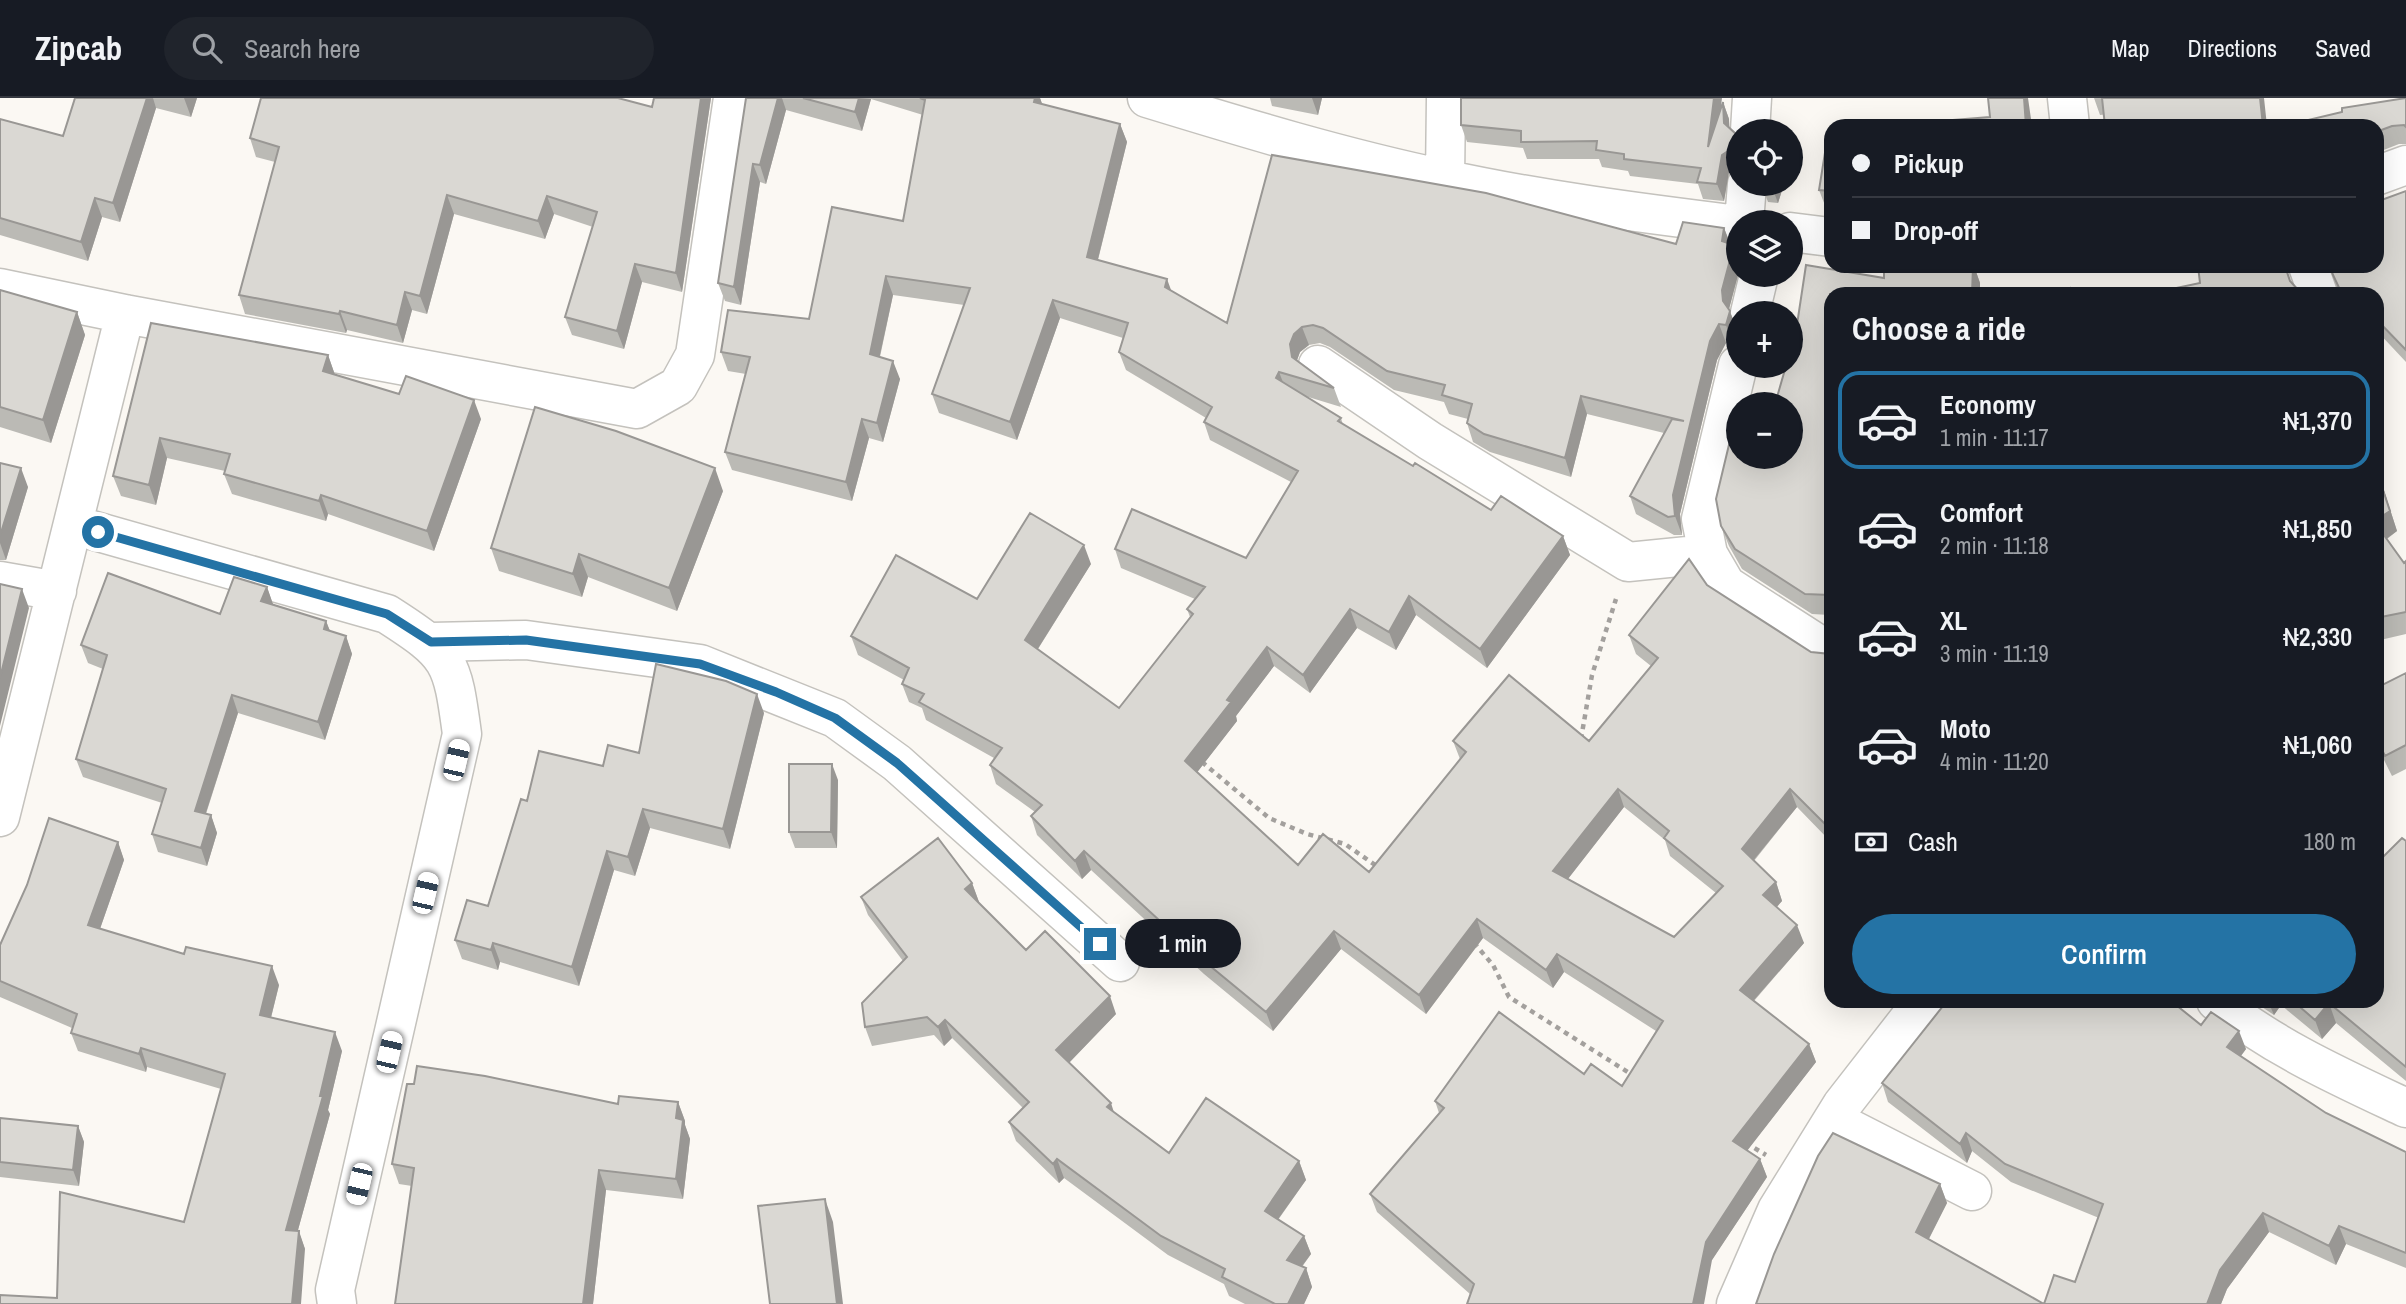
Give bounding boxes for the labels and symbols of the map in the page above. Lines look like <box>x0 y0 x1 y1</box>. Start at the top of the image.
route start <box>82 516 114 548</box>
car <box>442 737 471 783</box>
car <box>411 870 440 916</box>
callout: 1 min <box>1124 920 1240 968</box>
route end <box>1084 928 1116 960</box>
car <box>375 1029 404 1075</box>
car <box>345 1161 374 1207</box>

